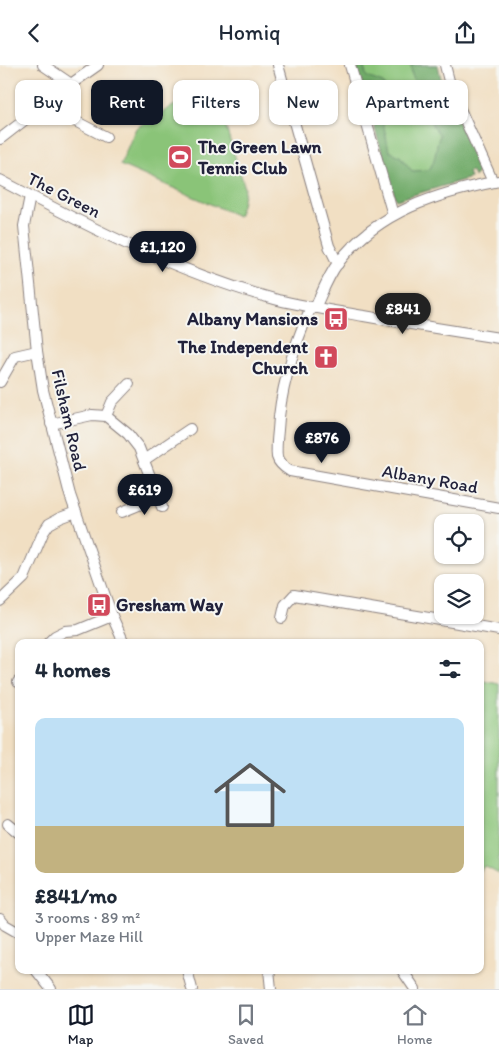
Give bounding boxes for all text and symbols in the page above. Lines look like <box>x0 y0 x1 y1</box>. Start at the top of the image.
icon: back <box>20 19 48 47</box>
text: Homiq <box>219 19 280 46</box>
icon: share <box>451 19 479 47</box>
chip: Buy <box>15 80 81 125</box>
chip: Rent <box>91 80 163 125</box>
chip: Filters <box>173 80 259 125</box>
chip: New <box>269 80 338 125</box>
chip: Apartment <box>348 80 468 125</box>
place label: The Green Lawn Tennis Club <box>197 136 322 179</box>
sports icon: The Green Lawn Tennis Club <box>167 144 193 170</box>
street label: The Green <box>24 167 104 223</box>
pin: £1,120 <box>122 231 204 273</box>
text: £1,120 <box>140 237 186 256</box>
pin: £841 <box>373 293 433 335</box>
text: £841 <box>386 299 420 318</box>
bus stop icon: Albany Mansions <box>323 306 349 332</box>
place label: Albany Mansions <box>186 308 318 330</box>
place label: The Independent Church <box>177 336 308 379</box>
church icon: The Independent Church <box>313 344 339 370</box>
street label: Filsham Road <box>47 367 91 473</box>
pin: £876 <box>292 421 352 464</box>
text: £876 <box>305 428 339 447</box>
street label: Albany Road <box>380 460 480 498</box>
pin: £619 <box>115 473 175 516</box>
text: £619 <box>129 480 161 499</box>
map controls <box>434 514 484 624</box>
button: locate <box>434 514 484 564</box>
button: layers <box>434 574 484 624</box>
bus stop icon: Gresham Way <box>86 592 112 618</box>
place label: Gresham Way <box>116 594 224 616</box>
icon: filters <box>436 655 464 683</box>
text: 4 homes <box>35 657 111 682</box>
icon: home <box>205 750 295 840</box>
text: £841/mo <box>35 883 117 908</box>
text: 3 rooms · 89 m² <box>35 908 140 927</box>
text: Upper Maze Hill <box>35 927 143 946</box>
tab: Map <box>67 1001 95 1048</box>
tab: Saved <box>228 1001 264 1048</box>
tab: Home <box>397 1001 432 1048</box>

